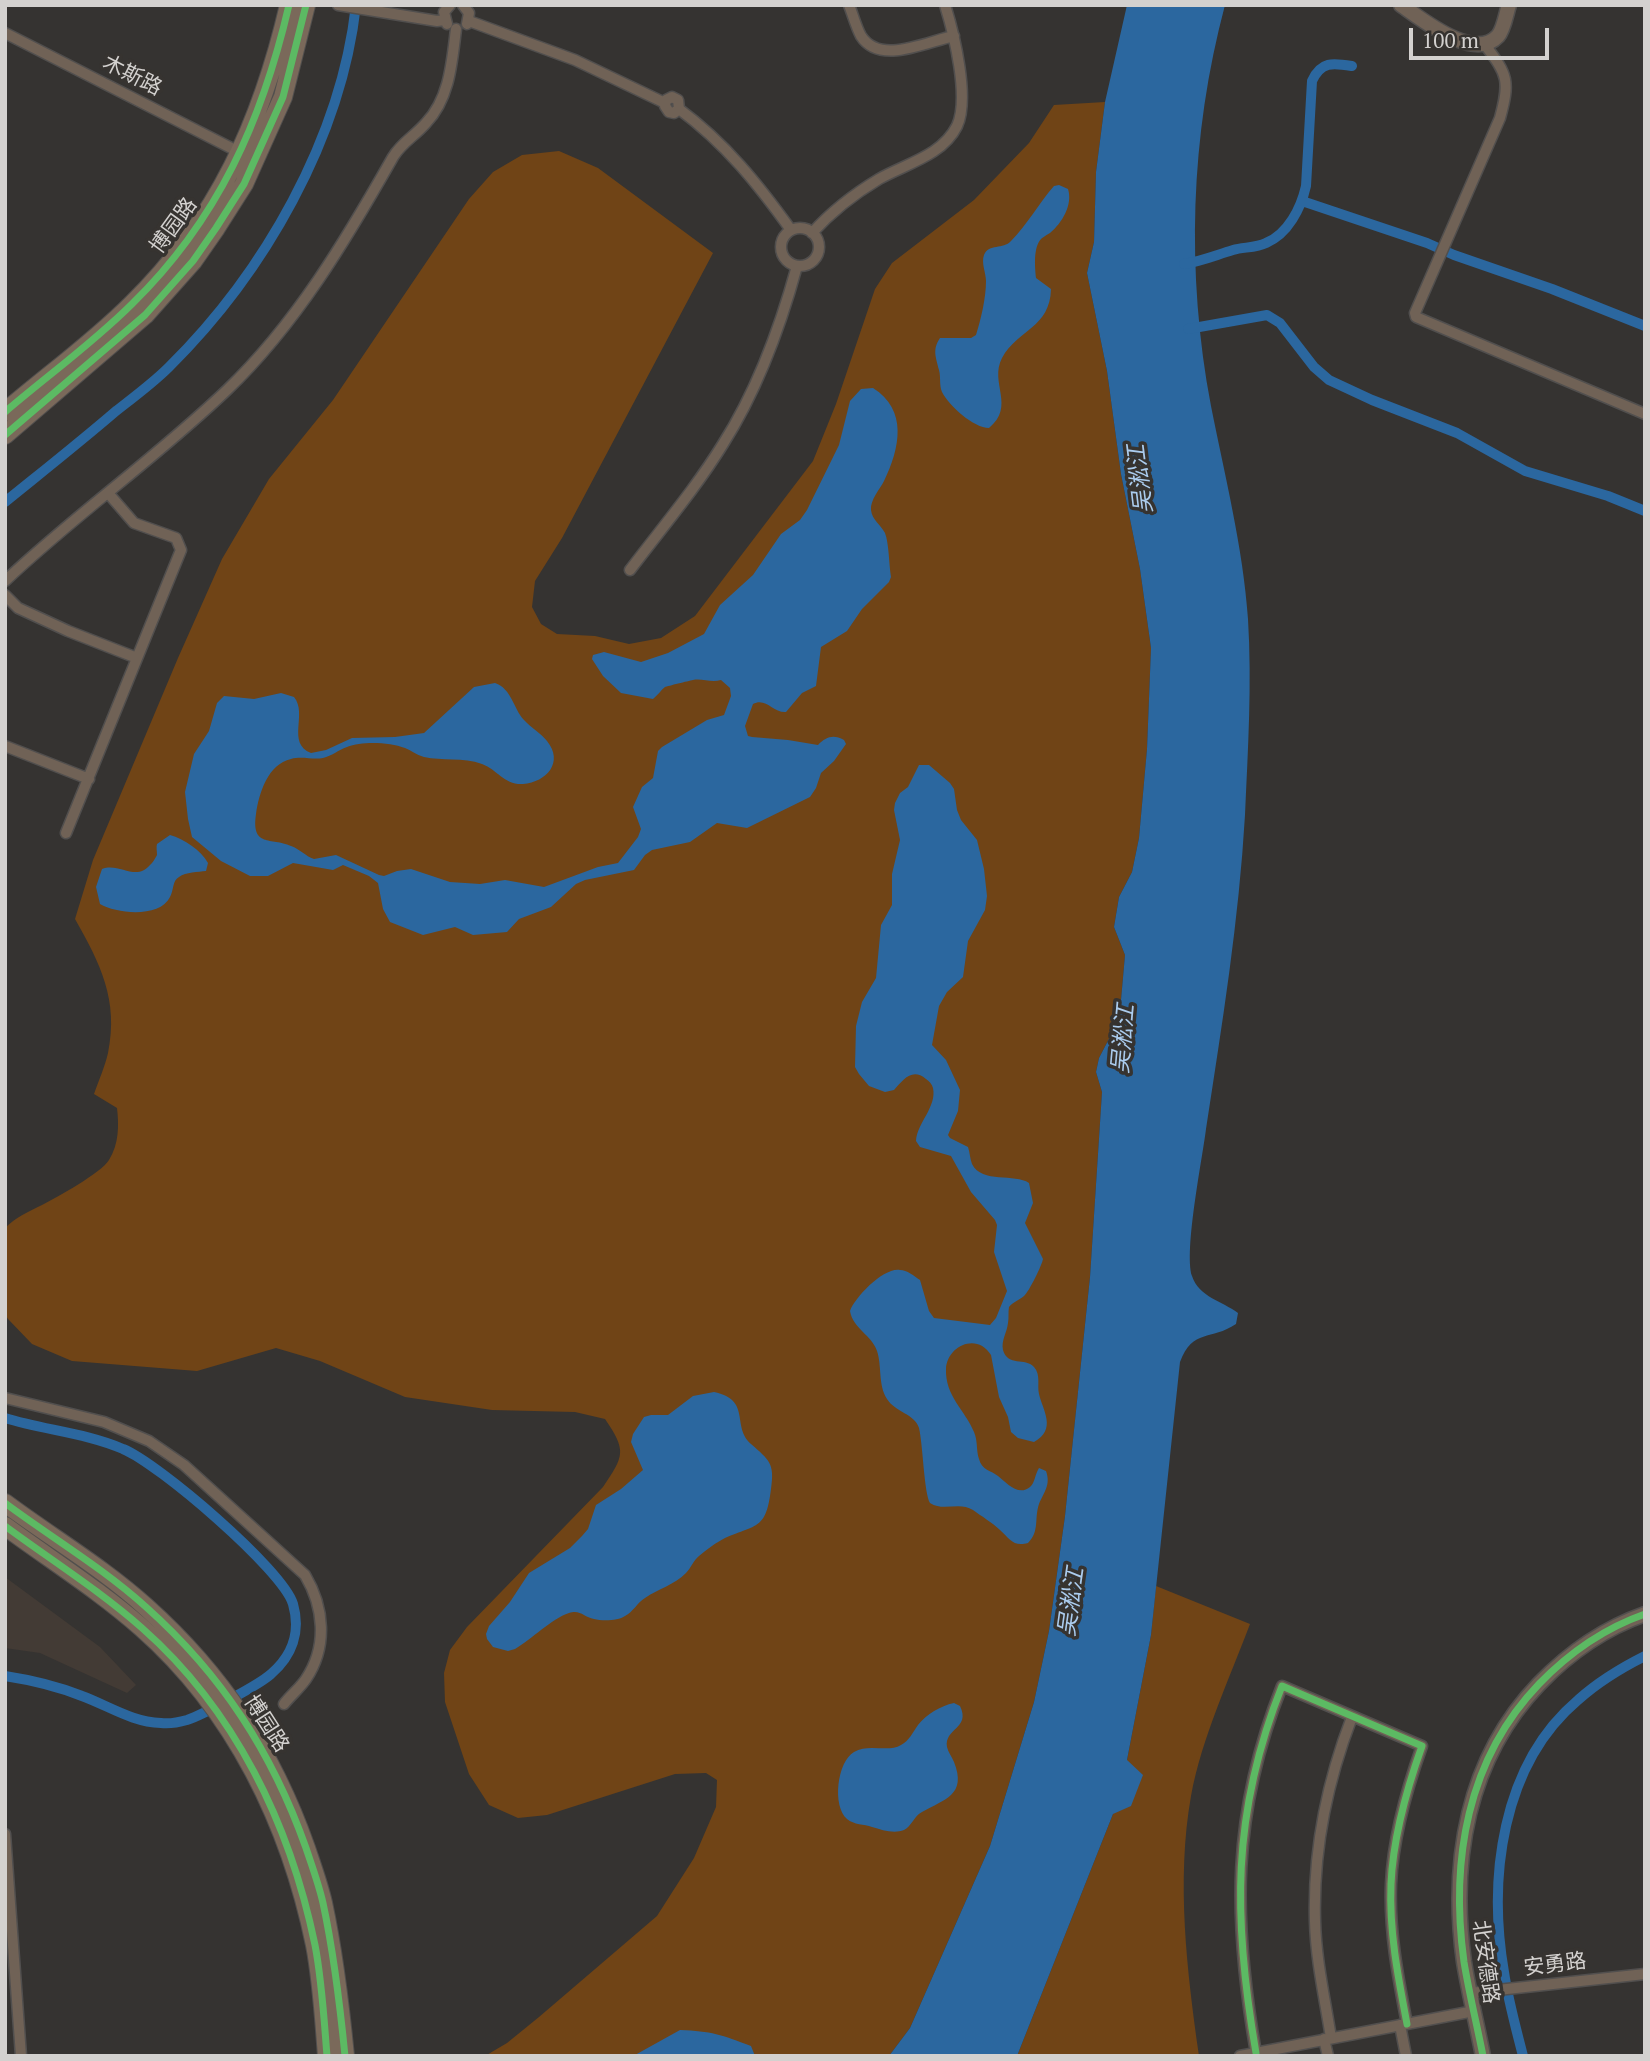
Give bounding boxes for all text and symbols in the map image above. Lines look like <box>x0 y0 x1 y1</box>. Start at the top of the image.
scale bar <box>1412 14 1552 58</box>
text: 100 m <box>1422 26 1479 54</box>
street label: 木斯路 <box>98 50 166 102</box>
street label: 博园路 <box>145 193 203 259</box>
water label: 吴淞江 <box>1123 443 1159 515</box>
water label: 吴淞江 <box>1107 1003 1141 1075</box>
water label: 吴淞江 <box>1054 1566 1090 1638</box>
street label: 博园路 <box>238 1691 294 1757</box>
street label: 北安德路 <box>1467 1919 1503 2005</box>
street label: 安勇路 <box>1522 1949 1588 1981</box>

